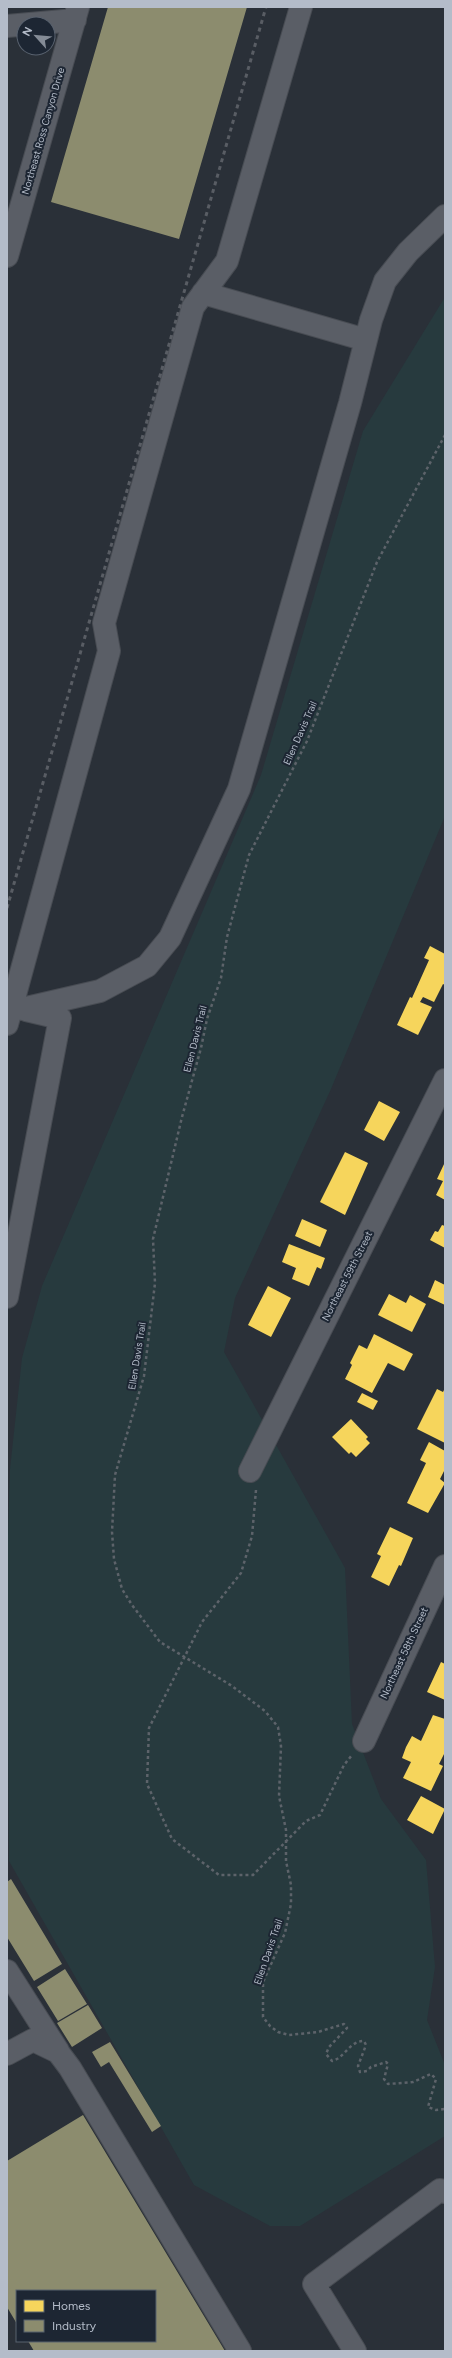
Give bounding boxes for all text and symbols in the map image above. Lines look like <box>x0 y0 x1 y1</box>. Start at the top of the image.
north arrow <box>16 16 56 56</box>
text: N <box>20 25 35 38</box>
street label: Northeast Ross Canyon Drive <box>19 65 68 196</box>
street label: Ellen Davis Trail <box>280 699 320 767</box>
street label: Ellen Davis Trail <box>180 1004 210 1074</box>
street label: Northeast 59th Street <box>319 1229 375 1323</box>
street label: Ellen Davis Trail <box>125 1321 149 1391</box>
street label: Northeast 58th Street <box>377 1605 431 1701</box>
street label: Ellen Davis Trail <box>251 1918 285 1986</box>
legend <box>16 2290 156 2342</box>
text: Homes <box>52 2299 91 2313</box>
text: Industry <box>52 2319 97 2333</box>

